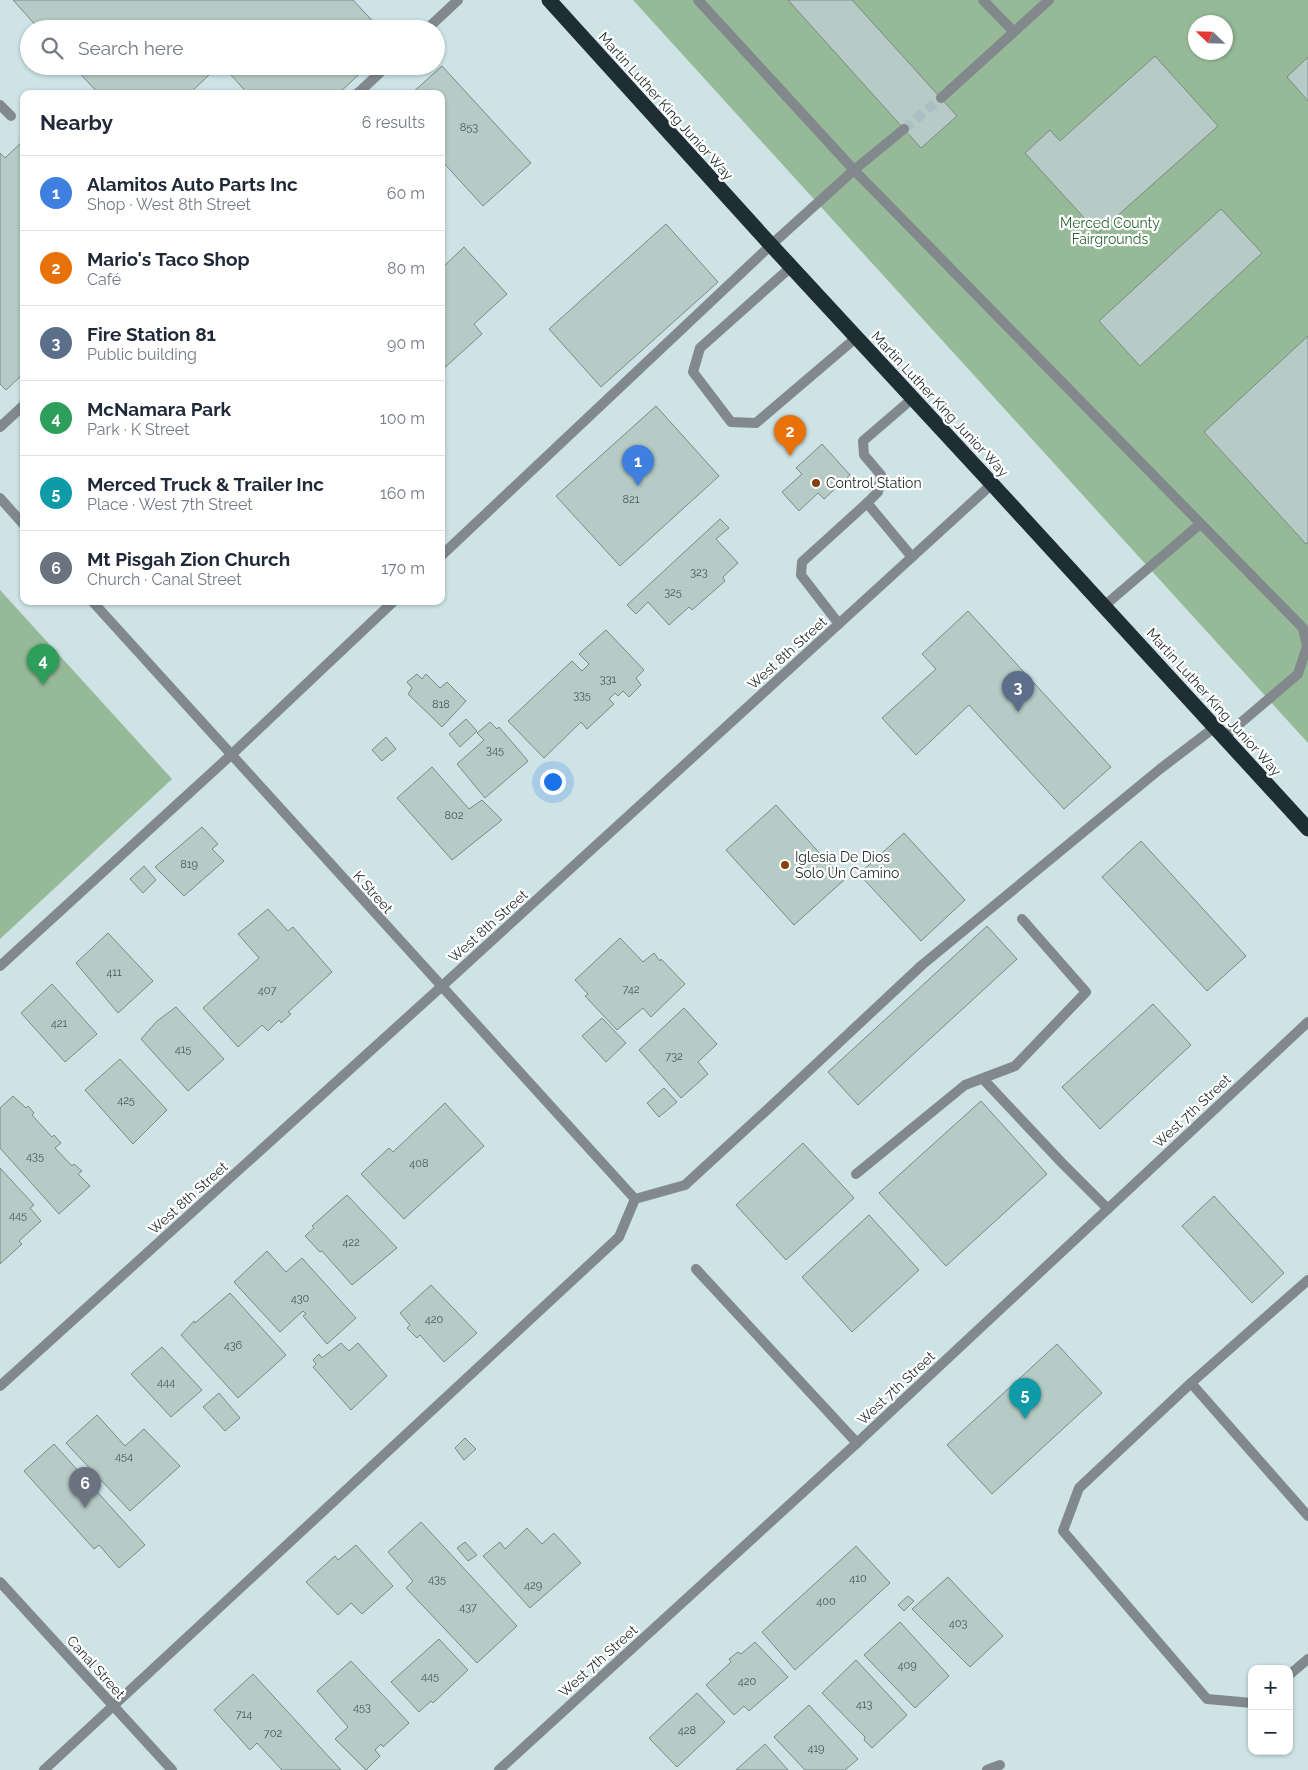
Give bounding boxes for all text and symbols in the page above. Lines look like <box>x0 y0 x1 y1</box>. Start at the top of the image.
north arrow <box>1188 15 1233 60</box>
search box <box>20 20 445 75</box>
street label: Martin Luther King Junior Way <box>595 29 737 183</box>
icon: search <box>38 34 66 62</box>
text: Search here <box>78 37 184 59</box>
text: Nearby <box>40 110 113 135</box>
text: 6 results <box>362 113 425 132</box>
house number: 853 <box>460 121 478 134</box>
text: Alamitos Auto Parts Inc <box>87 173 298 195</box>
text: 1 <box>52 184 60 203</box>
text: 60 m <box>387 184 425 203</box>
text: Shop · West 8th Street <box>87 195 251 214</box>
park label: Merced County Fairgrounds <box>1060 215 1160 247</box>
text: Mario's Taco Shop <box>87 248 250 270</box>
text: 2 <box>51 259 61 278</box>
text: 80 m <box>387 259 425 278</box>
text: Café <box>87 270 121 289</box>
text: Fire Station 81 <box>87 323 216 345</box>
street label: Martin Luther King Junior Way <box>868 328 1012 480</box>
text: 3 <box>52 334 60 353</box>
text: 90 m <box>387 334 425 353</box>
text: Public building <box>87 345 197 364</box>
text: McNamara Park <box>87 398 231 420</box>
text: 4 <box>51 409 61 428</box>
text: 100 m <box>380 409 425 428</box>
pin: 2 <box>774 415 806 456</box>
text: Park · K Street <box>87 420 189 439</box>
pin: 1 <box>622 445 654 486</box>
text: Merced Truck & Trailer Inc <box>87 473 324 495</box>
place label: Control Station <box>826 475 922 491</box>
marker: Control Station <box>810 477 822 489</box>
text: 5 <box>52 484 60 503</box>
text: 160 m <box>380 484 425 503</box>
house number: 821 <box>623 493 640 506</box>
text: Place · West 7th Street <box>87 495 253 514</box>
text: Mt Pisgah Zion Church <box>87 548 290 570</box>
text: 6 <box>51 559 61 578</box>
text: 170 m <box>381 559 425 578</box>
house number: 323 <box>690 566 708 579</box>
text: Church · Canal Street <box>87 570 242 589</box>
house number: 325 <box>664 586 682 599</box>
street label: West 8th Street <box>744 613 830 693</box>
street label: Martin Luther King Junior Way <box>1143 625 1285 779</box>
pin: 4 <box>27 644 59 685</box>
pin: 3 <box>1002 671 1034 712</box>
house number: 331 <box>600 673 617 686</box>
house number: 335 <box>573 689 591 702</box>
house number: 818 <box>432 698 450 711</box>
house number: 345 <box>486 744 504 757</box>
your location <box>540 769 566 795</box>
house number: 802 <box>445 809 464 822</box>
place label: Iglesia De Dios Solo Un Camino <box>795 849 899 881</box>
house number: 819 <box>180 858 198 871</box>
marker: Iglesia De Dios Solo Un Camino <box>779 859 791 871</box>
street label: K Street <box>350 868 396 917</box>
street label: West 8th Street <box>445 886 531 966</box>
house number: 411 <box>106 966 122 979</box>
house number: 742 <box>622 983 640 996</box>
house number: 407 <box>258 984 276 997</box>
house number: 421 <box>51 1017 68 1030</box>
house number: 415 <box>175 1043 191 1056</box>
house number: 732 <box>665 1050 683 1063</box>
street label: West 7th Street <box>1150 1071 1234 1151</box>
house number: 425 <box>117 1094 135 1107</box>
house number: 435 <box>26 1150 44 1163</box>
house number: 408 <box>409 1157 429 1170</box>
street label: West 8th Street <box>145 1158 231 1238</box>
house number: 445 <box>9 1209 27 1222</box>
house number: 422 <box>342 1236 360 1249</box>
house number: 430 <box>291 1292 310 1305</box>
house number: 420 <box>425 1313 443 1326</box>
house number: 436 <box>224 1339 243 1352</box>
street label: West 7th Street <box>854 1348 938 1428</box>
house number: 444 <box>157 1376 175 1389</box>
pin: 5 <box>1009 1378 1041 1419</box>
house number: 454 <box>115 1450 133 1463</box>
pin: 6 <box>69 1467 101 1508</box>
house number: 410 <box>849 1572 867 1585</box>
house number: 435 <box>428 1573 446 1586</box>
house number: 429 <box>524 1579 542 1592</box>
house number: 400 <box>816 1595 836 1608</box>
house number: 437 <box>459 1601 477 1614</box>
house number: 403 <box>949 1617 967 1630</box>
street label: West 7th Street <box>556 1622 641 1700</box>
street label: Canal Street <box>64 1632 129 1702</box>
house number: 409 <box>897 1659 917 1672</box>
map controls <box>1248 1665 1293 1755</box>
button: + <box>1248 1665 1293 1710</box>
house number: 445 <box>421 1670 439 1683</box>
house number: 420 <box>738 1675 756 1688</box>
house number: 413 <box>856 1698 872 1711</box>
house number: 453 <box>353 1701 371 1714</box>
house number: 714 <box>236 1708 252 1721</box>
button: − <box>1248 1710 1293 1755</box>
house number: 428 <box>678 1724 696 1737</box>
house number: 702 <box>264 1727 282 1740</box>
house number: 419 <box>807 1742 825 1755</box>

